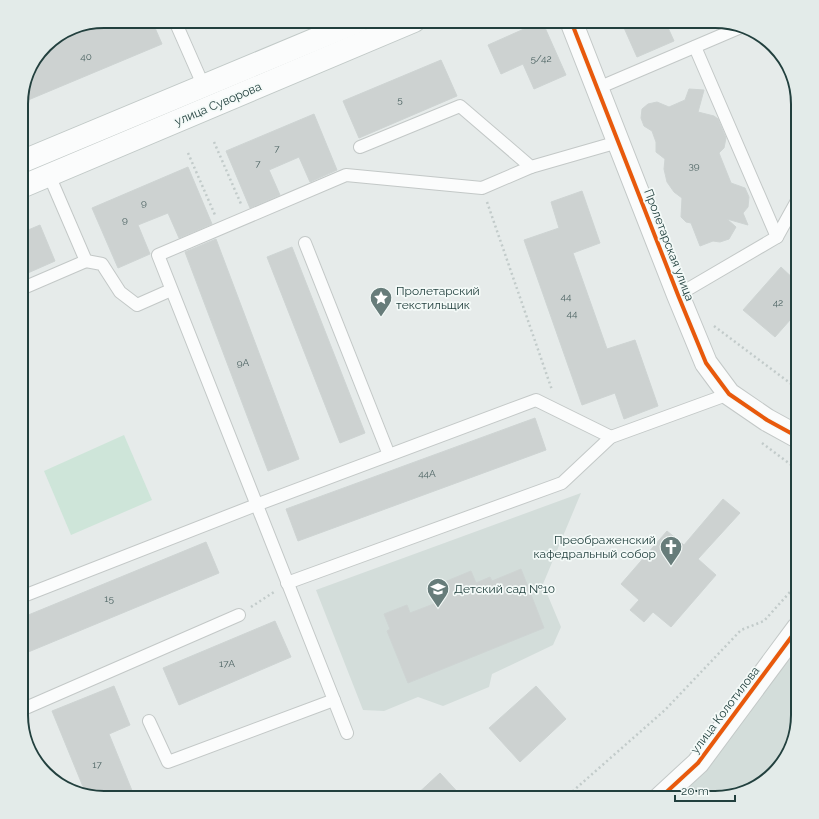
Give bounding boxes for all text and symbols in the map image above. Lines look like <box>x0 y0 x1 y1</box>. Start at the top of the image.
house number: 40 <box>80 51 92 62</box>
house number: 5/42 <box>530 53 552 64</box>
street label: улица Суворова <box>173 79 263 129</box>
house number: 5 <box>397 94 403 105</box>
house number: 7 <box>274 143 280 154</box>
house number: 7 <box>255 158 261 169</box>
house number: 39 <box>688 160 700 171</box>
street label: Пролетарская улица <box>641 187 697 303</box>
house number: 9 <box>141 197 147 208</box>
house number: 9 <box>122 214 128 225</box>
place label: Пролетарский текстильщик <box>396 284 480 312</box>
place icon: Пролетарский текстильщик <box>368 285 394 318</box>
house number: 44 <box>561 291 572 302</box>
house number: 42 <box>773 297 783 308</box>
house number: 44 <box>567 308 578 319</box>
house number: 9А <box>237 357 250 368</box>
house number: 44А <box>418 468 436 479</box>
place label: Преображенский кафедральный собор <box>533 533 656 561</box>
church icon: Преображенский кафедральный собор <box>658 534 684 567</box>
school or university icon: Детский сад №10 <box>425 576 451 609</box>
place label: Детский сад №10 <box>454 582 555 596</box>
house number: 15 <box>104 593 114 604</box>
house number: 17А <box>219 658 235 669</box>
street label: улица Колотилова <box>688 664 762 756</box>
house number: 17 <box>92 759 102 770</box>
scale bar <box>675 777 735 803</box>
text: 20 m <box>681 784 709 798</box>

